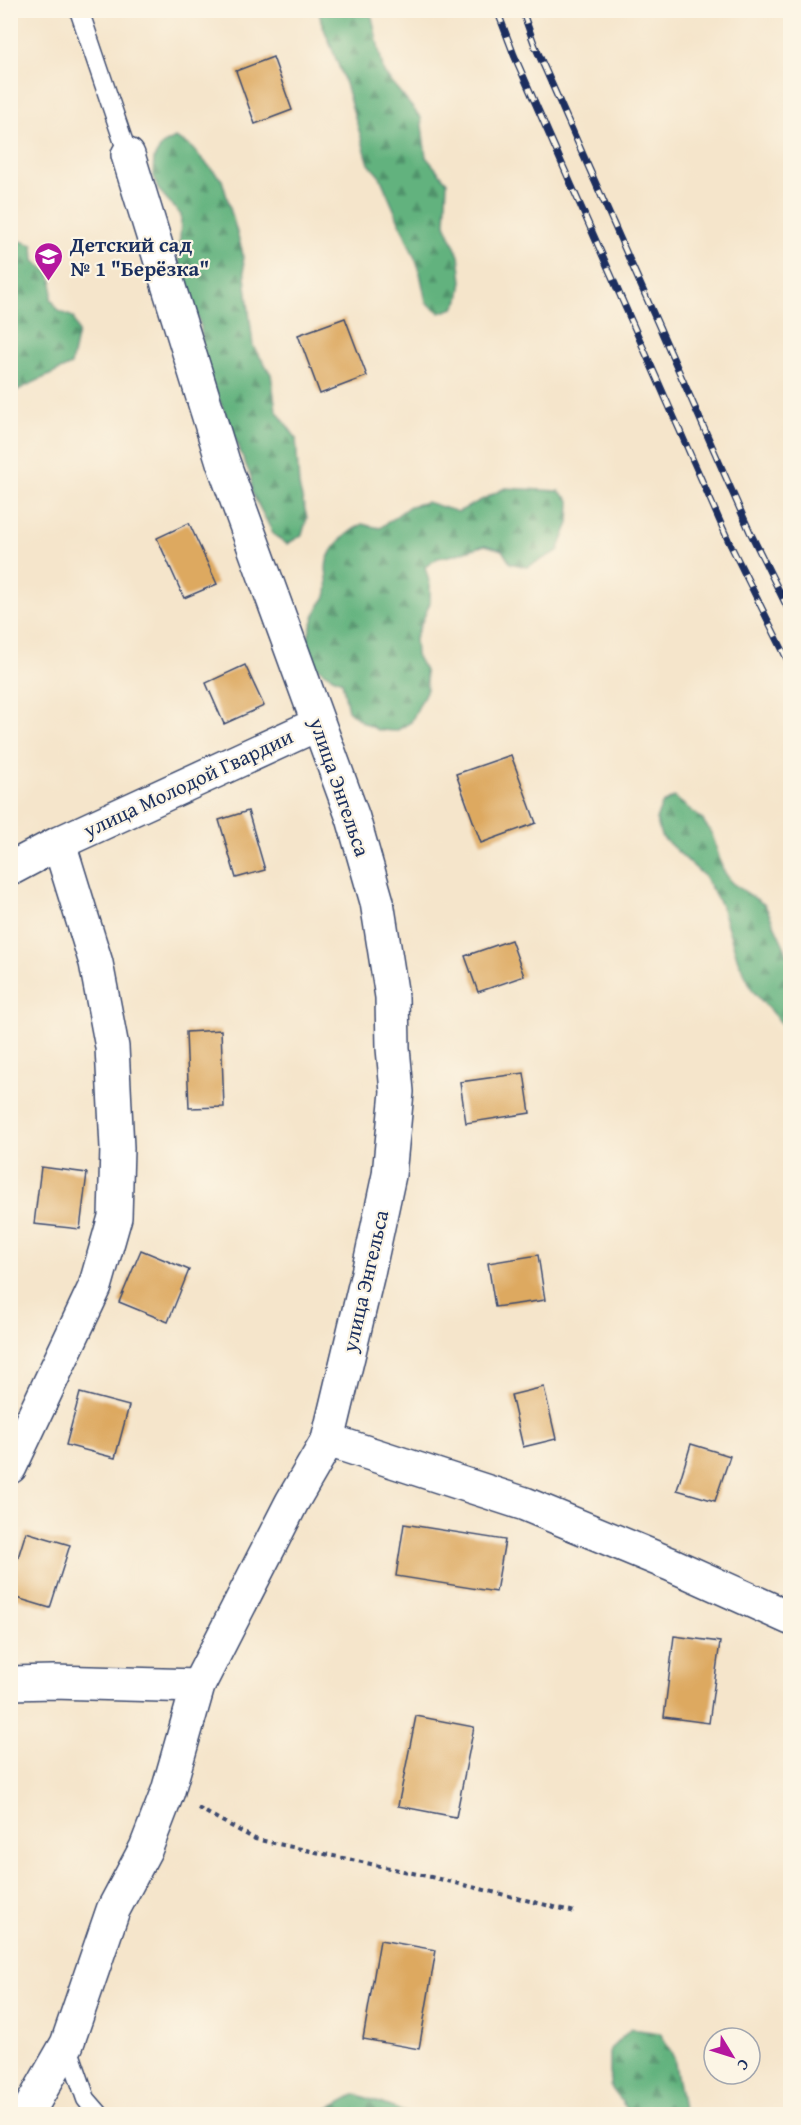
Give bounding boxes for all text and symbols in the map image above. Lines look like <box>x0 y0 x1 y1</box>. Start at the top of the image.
place label: Детский сад № 1 "Берёзка" <box>69 229 209 284</box>
school or university icon: Детский сад № 1 "Берёзка" <box>33 240 65 282</box>
street label: улица Энгельса <box>301 712 378 861</box>
street label: улица Молодой Гвардии <box>77 721 298 846</box>
street label: улица Энгельса <box>333 1207 396 1356</box>
north arrow <box>702 2026 762 2086</box>
text: С <box>732 2054 756 2076</box>

